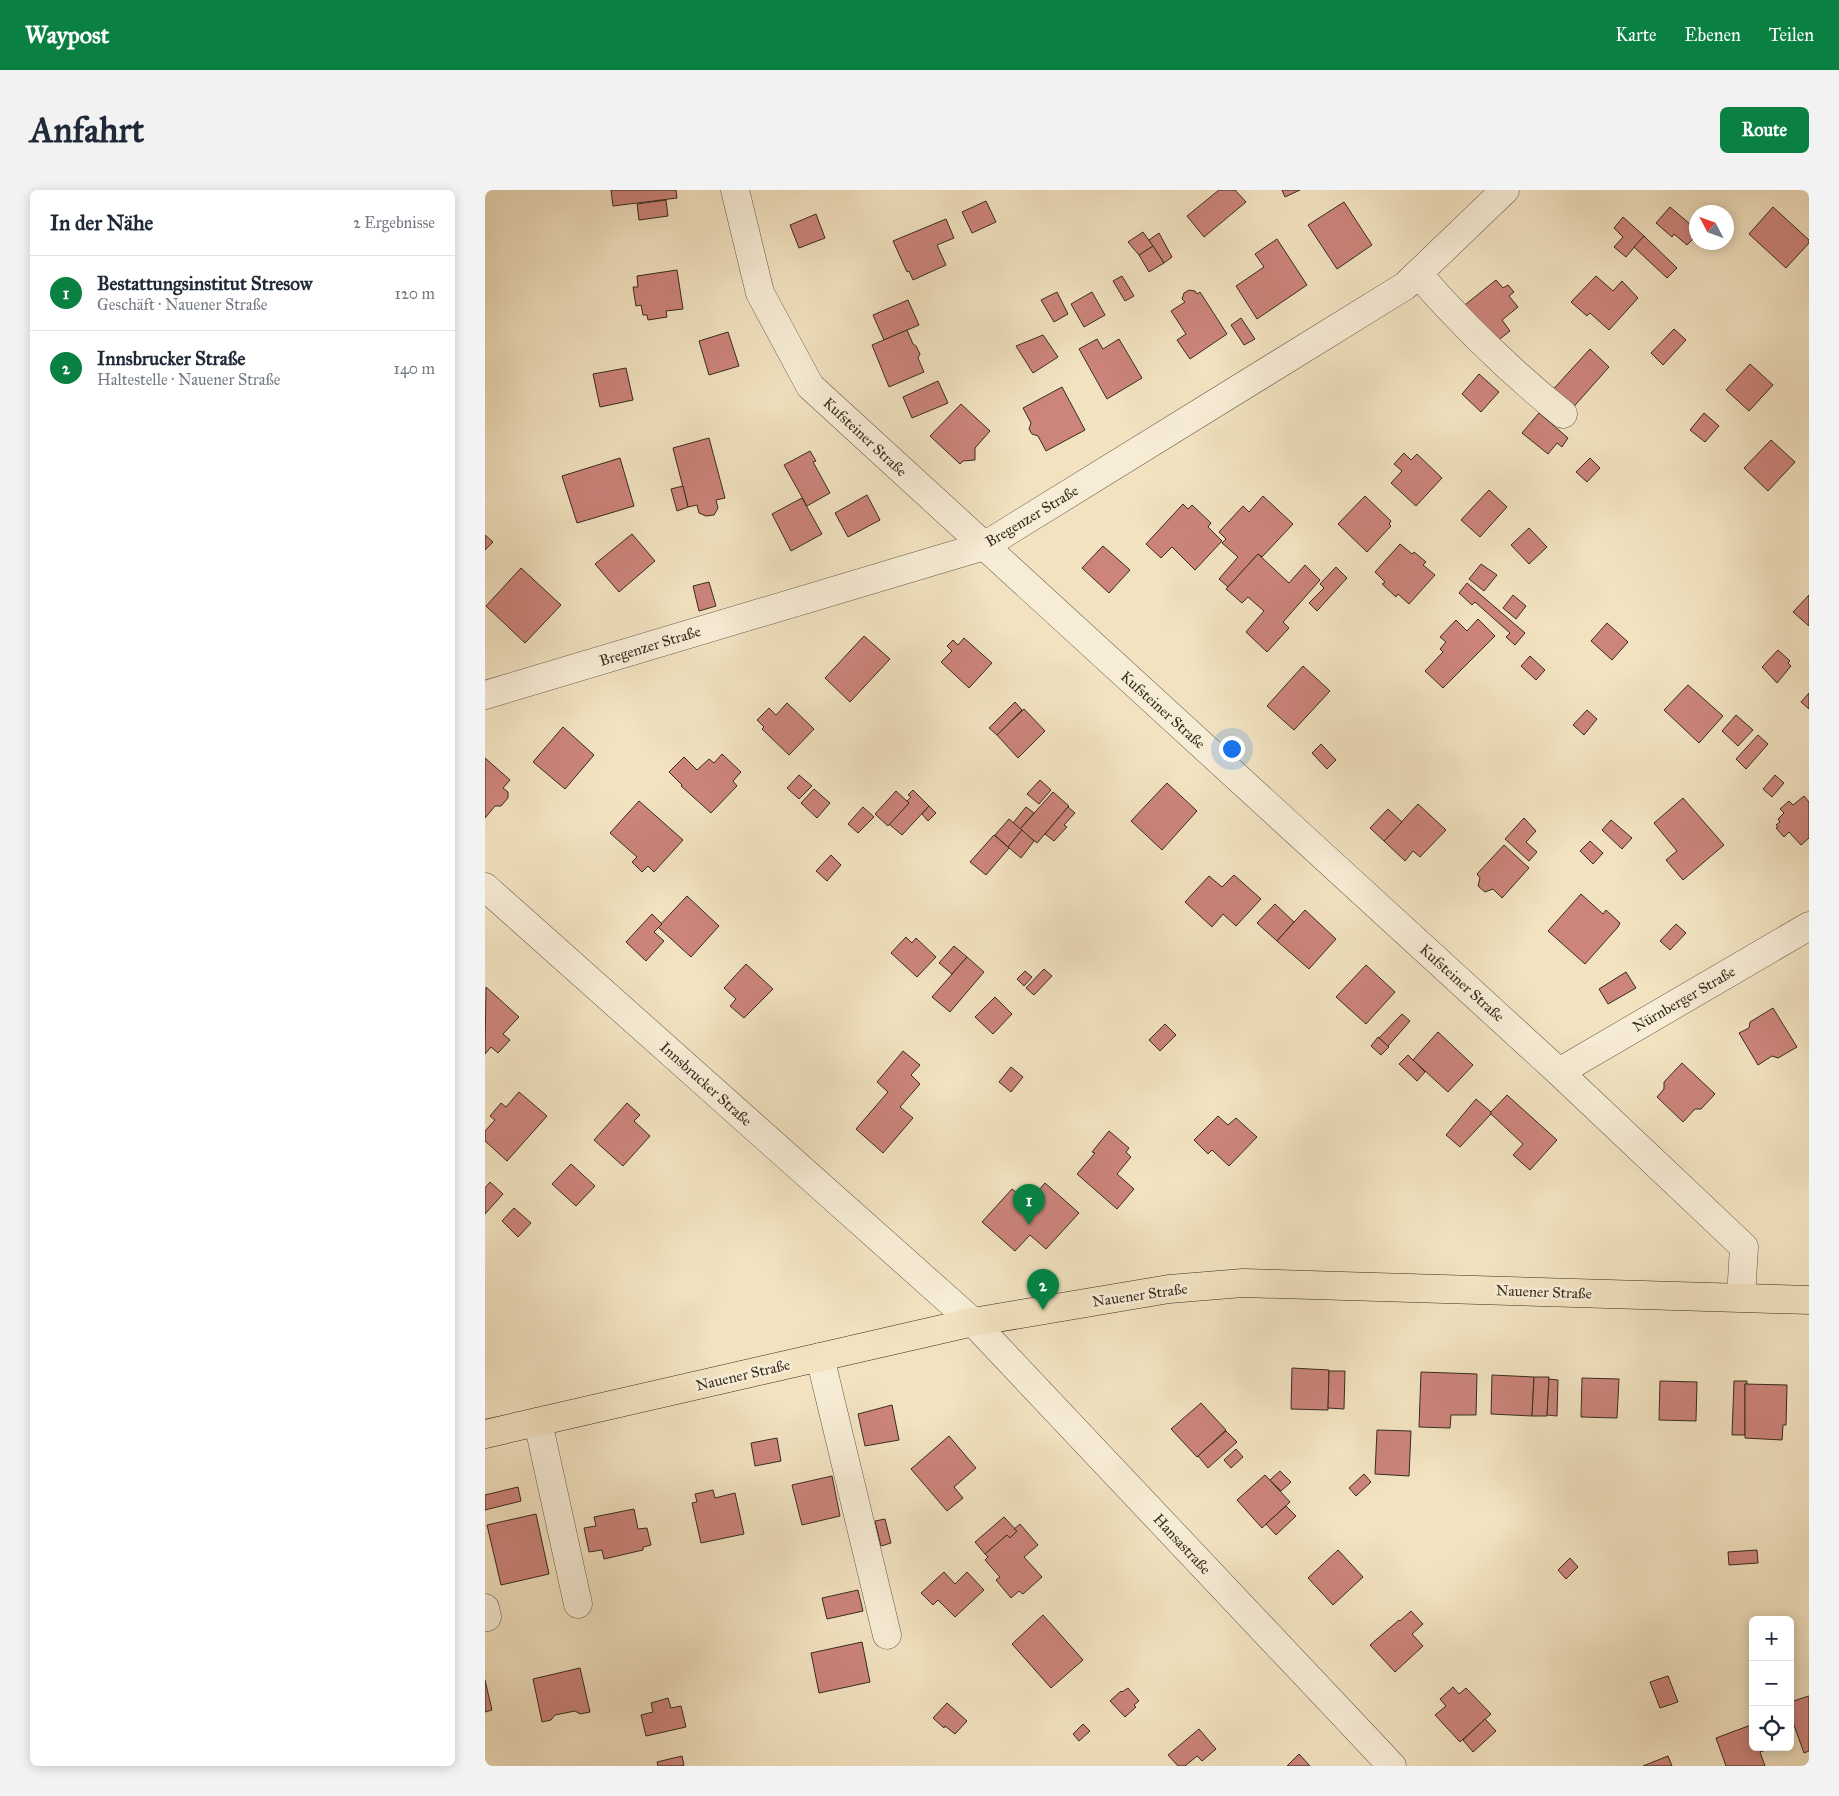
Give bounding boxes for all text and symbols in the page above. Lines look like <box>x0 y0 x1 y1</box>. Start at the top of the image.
text: Waypost <box>25 20 109 50</box>
text: Karte <box>1616 24 1657 46</box>
text: Ebenen <box>1685 24 1741 46</box>
text: Teilen <box>1769 24 1814 46</box>
button: Route <box>1720 107 1809 153</box>
text: Anfahrt <box>30 109 144 152</box>
north arrow <box>1689 205 1734 250</box>
text: In der Nähe <box>50 210 153 236</box>
text: 2 Ergebnisse <box>353 213 435 232</box>
text: Bestattungsinstitut Stresow <box>97 272 312 295</box>
text: 1 <box>63 284 69 303</box>
text: 120 m <box>395 284 435 303</box>
text: Geschäft · Nauener Straße <box>97 295 268 314</box>
text: Innsbrucker Straße <box>97 347 246 370</box>
text: 2 <box>62 359 70 378</box>
text: 140 m <box>394 359 435 378</box>
text: Haltestelle · Nauener Straße <box>97 370 281 389</box>
street label: Kufsteiner Straße <box>819 394 911 480</box>
street label: Bregenzer Straße <box>982 481 1082 551</box>
street label: Bregenzer Straße <box>597 622 703 670</box>
street label: Kufsteiner Straße <box>1117 667 1209 753</box>
your location <box>1219 736 1245 762</box>
street label: Kufsteiner Straße <box>1416 940 1508 1026</box>
street label: Nürnberger Straße <box>1630 962 1738 1036</box>
street label: Innsbrucker Straße <box>656 1038 756 1130</box>
pin: 1 <box>1013 1184 1045 1225</box>
pin: 2 <box>1027 1269 1059 1310</box>
street label: Nauener Straße <box>1091 1279 1189 1311</box>
street label: Nauener Straße <box>1496 1281 1592 1303</box>
street label: Nauener Straße <box>694 1355 792 1395</box>
street label: Hansastraße <box>1150 1510 1214 1578</box>
map controls <box>1749 1616 1794 1751</box>
button: + <box>1749 1616 1794 1661</box>
button: − <box>1749 1661 1794 1706</box>
button: locate <box>1749 1706 1794 1751</box>

